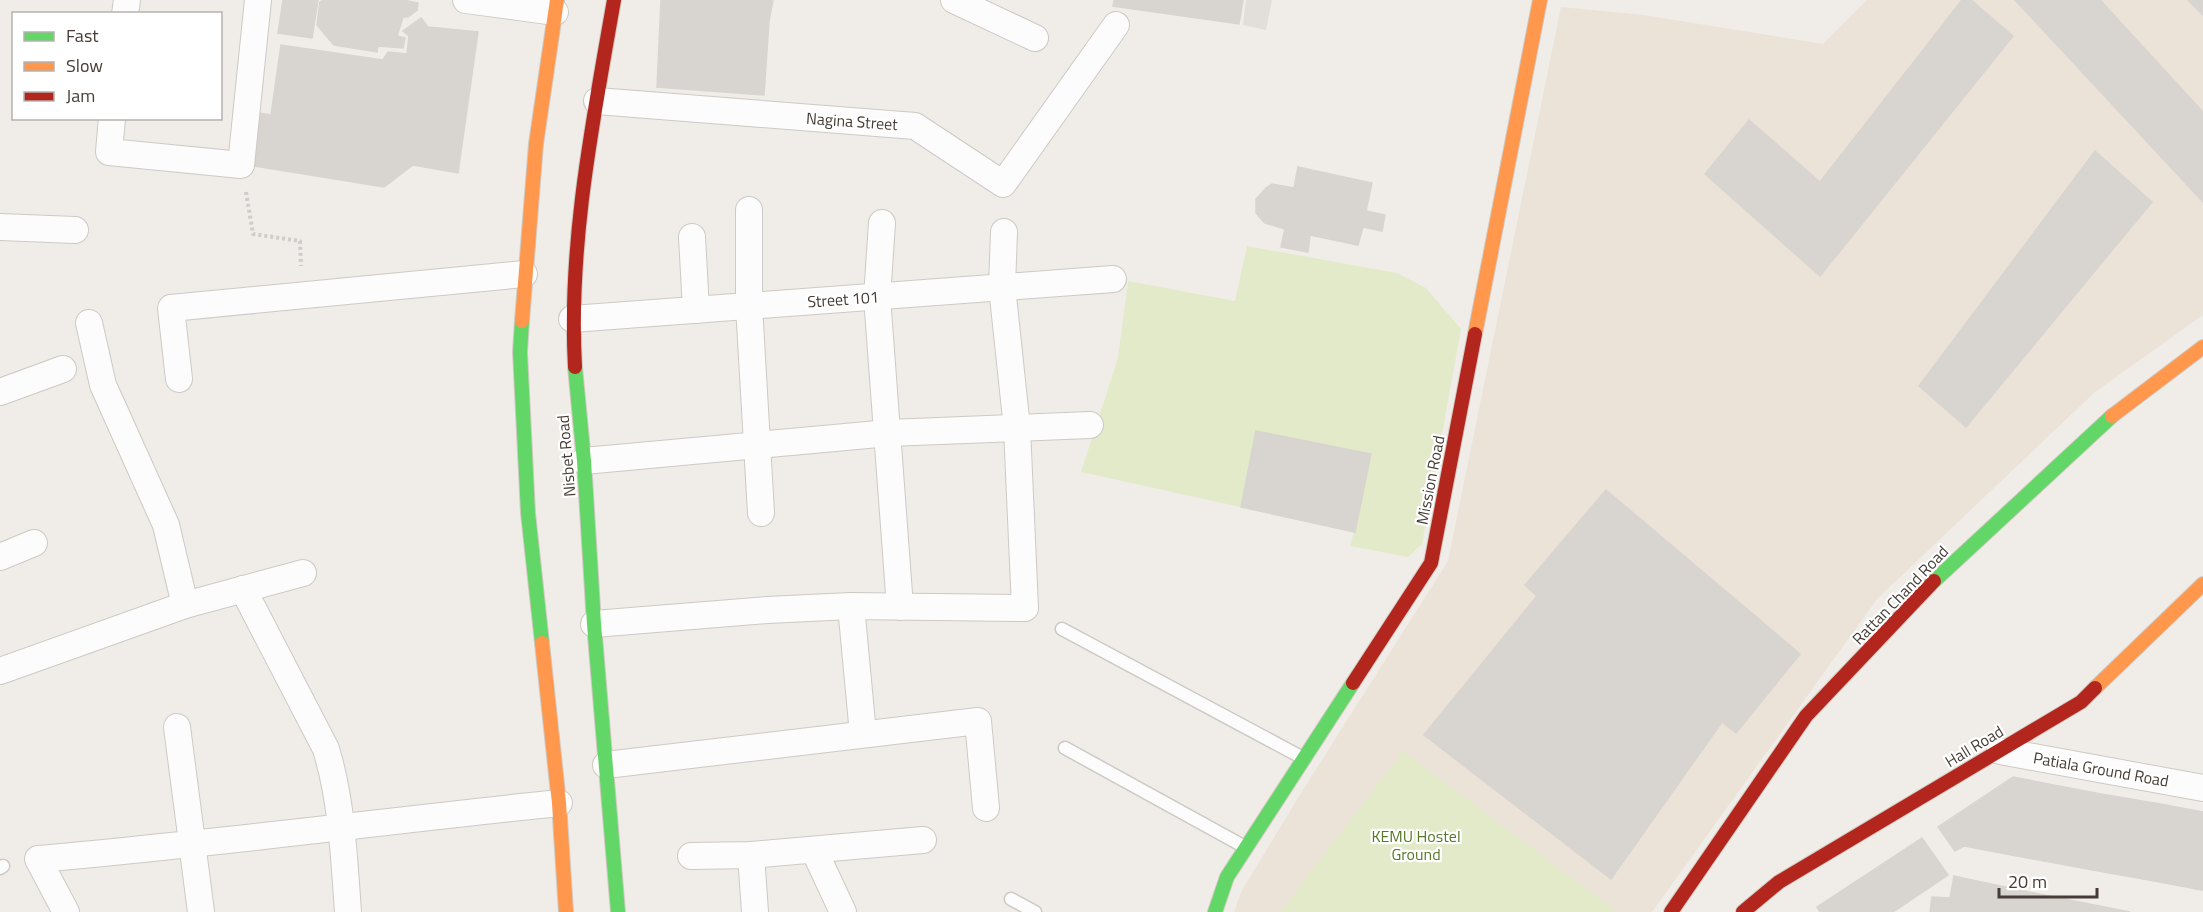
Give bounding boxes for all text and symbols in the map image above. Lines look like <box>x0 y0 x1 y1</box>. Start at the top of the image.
legend <box>12 12 222 120</box>
text: Fast <box>66 22 99 49</box>
text: Slow <box>66 52 103 79</box>
text: Jam <box>66 82 95 109</box>
street label: Nagina Street <box>805 106 899 136</box>
street label: Street 101 <box>806 285 880 313</box>
street label: Nisbet Road <box>550 414 582 498</box>
street label: Mission Road <box>1410 433 1450 527</box>
street label: Rattan Chand Road <box>1846 540 1954 650</box>
street label: Hall Road <box>1940 719 2008 773</box>
street label: Patiala Ground Road <box>2031 745 2171 793</box>
park label: KEMU Hostel Ground <box>1371 824 1461 866</box>
scale bar <box>1999 861 2096 899</box>
text: 20 m <box>2008 868 2047 895</box>

